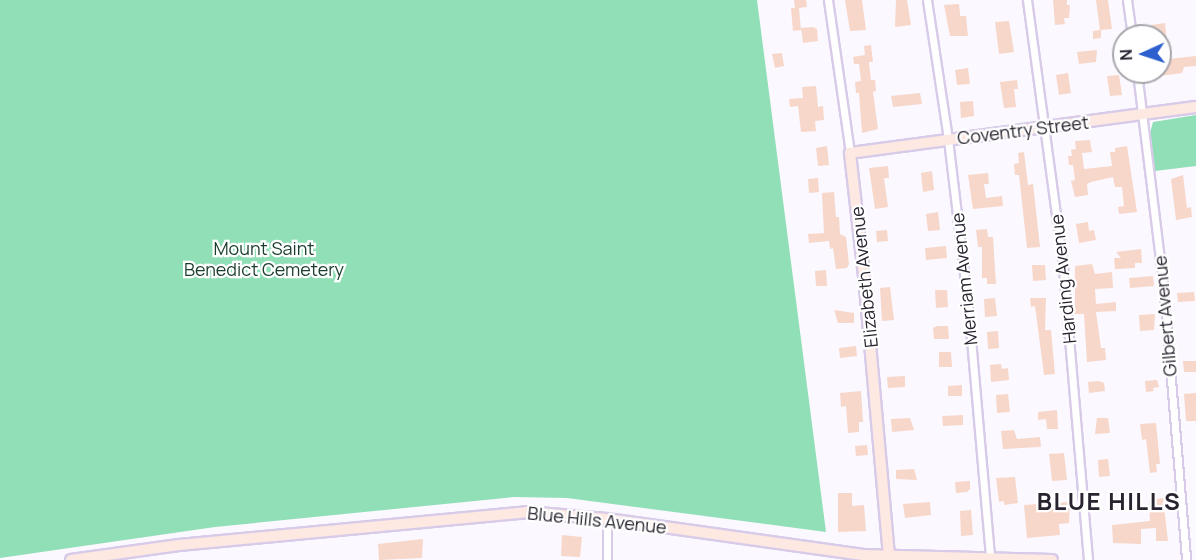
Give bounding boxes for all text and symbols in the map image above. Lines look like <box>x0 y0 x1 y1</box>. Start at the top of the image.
north arrow <box>1112 24 1172 84</box>
text: N <box>1115 49 1137 61</box>
street label: Coventry Street <box>956 111 1090 149</box>
street label: Elizabeth Avenue <box>846 205 882 349</box>
street label: Merriam Avenue <box>946 212 982 346</box>
street label: Harding Avenue <box>1045 213 1081 345</box>
park label: Mount Saint Benedict Cemetery <box>184 238 344 280</box>
street label: Gilbert Avenue <box>1149 255 1181 377</box>
district label: BLUE HILLS <box>1037 487 1181 515</box>
street label: Blue Hills Avenue <box>526 502 668 538</box>

